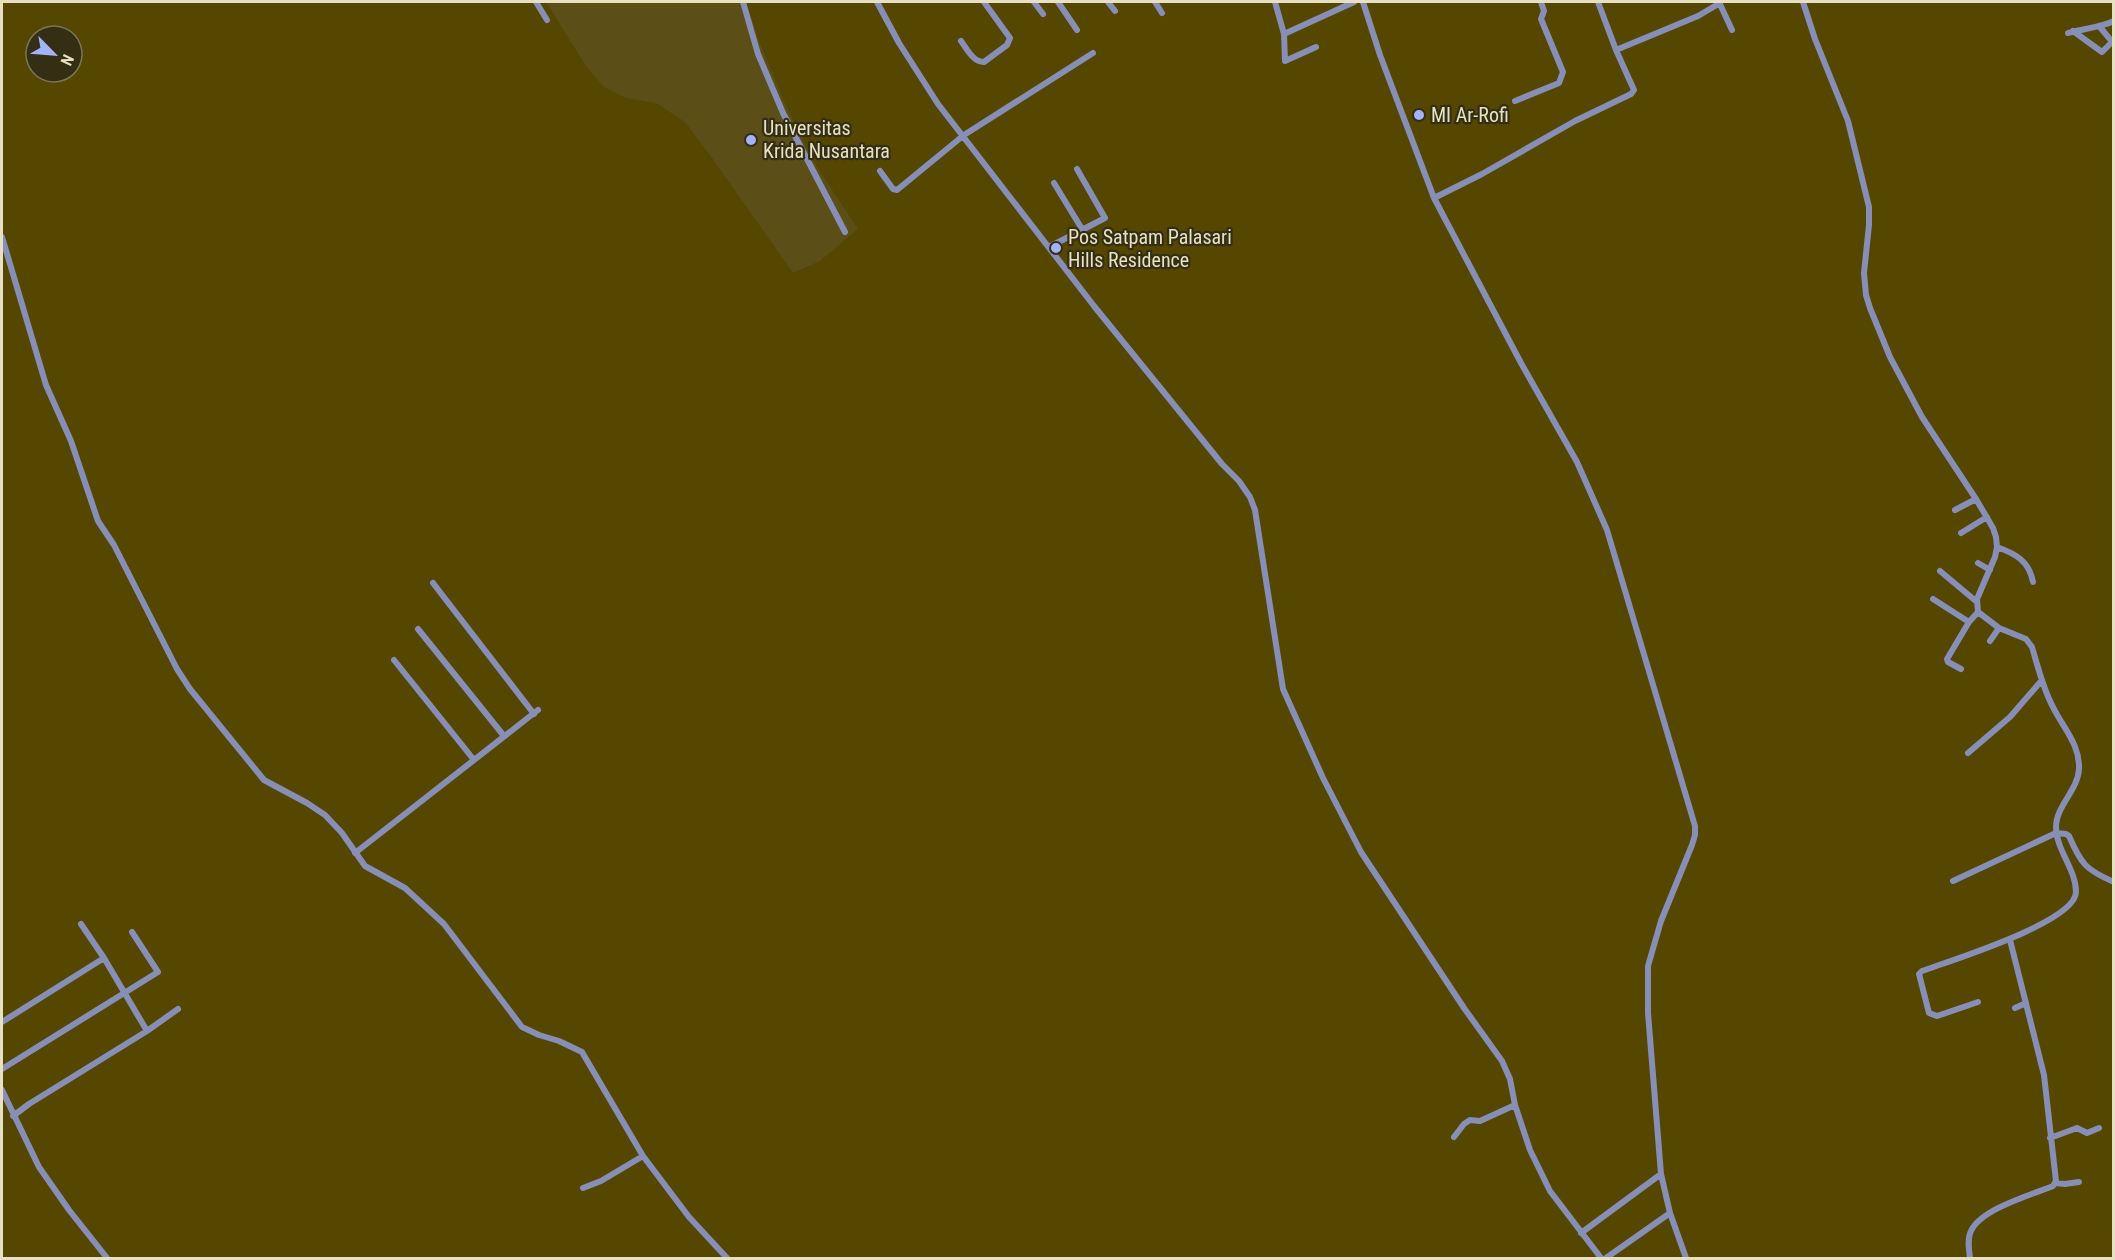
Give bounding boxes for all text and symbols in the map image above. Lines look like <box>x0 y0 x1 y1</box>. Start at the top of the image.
north arrow <box>24 24 84 84</box>
text: N <box>56 52 78 69</box>
place label: MI Ar-Rofi <box>1431 103 1509 127</box>
marker: MI Ar-Rofi <box>1412 108 1426 122</box>
place label: Universitas Krida Nusantara <box>763 116 890 163</box>
marker: Universitas Krida Nusantara <box>744 133 758 147</box>
place label: Pos Satpam Palasari Hills Residence <box>1068 225 1232 272</box>
marker: Pos Satpam Palasari Hills Residence <box>1049 241 1063 255</box>

